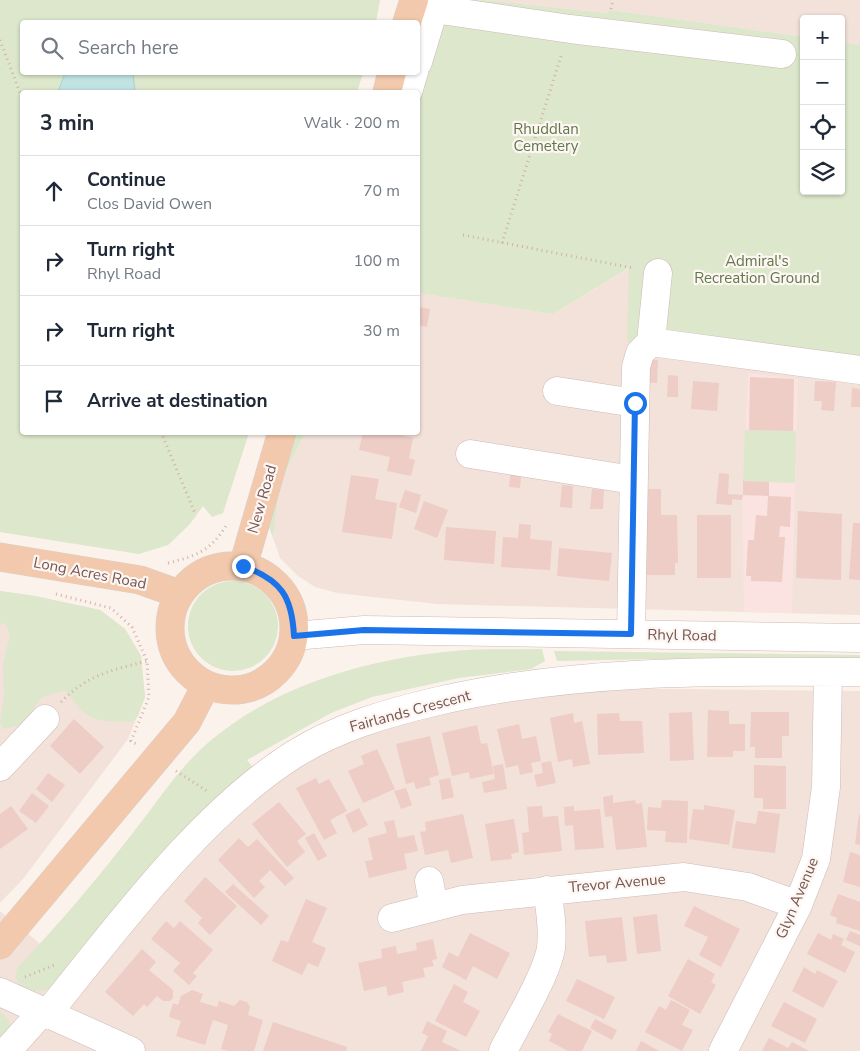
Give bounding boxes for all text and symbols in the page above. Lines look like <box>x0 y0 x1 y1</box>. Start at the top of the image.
map controls <box>800 15 845 195</box>
button: + <box>800 15 845 60</box>
search box <box>20 20 420 75</box>
icon: search <box>38 34 66 62</box>
text: Search here <box>78 35 179 61</box>
button: − <box>800 60 845 105</box>
button: locate <box>800 105 845 150</box>
text: 3 min <box>40 109 94 137</box>
text: Walk · 200 m <box>304 112 400 134</box>
park label: Rhuddlan Cemetery <box>513 119 579 156</box>
button: layers <box>800 150 845 195</box>
text: Continue <box>87 167 166 193</box>
icon: ahead <box>40 177 68 205</box>
text: 70 m <box>363 180 400 202</box>
text: Clos David Owen <box>87 193 212 215</box>
text: Turn right <box>87 237 174 263</box>
icon: right <box>40 247 68 275</box>
text: 100 m <box>353 250 400 272</box>
park label: Admiral's Recreation Ground <box>694 251 820 288</box>
text: Rhyl Road <box>87 263 161 285</box>
icon: right <box>40 317 68 345</box>
text: Turn right <box>87 318 174 344</box>
text: 30 m <box>363 320 400 342</box>
icon: arrive <box>40 387 68 415</box>
text: Arrive at destination <box>87 388 268 414</box>
route start <box>624 392 647 415</box>
street label: New Road <box>243 462 281 536</box>
street label: Long Acres Road <box>32 552 148 594</box>
route end <box>232 555 255 578</box>
street label: Rhyl Road <box>647 624 717 646</box>
street label: Fairlands Crescent <box>347 685 473 737</box>
street label: Glyn Avenue <box>771 854 823 942</box>
street label: Trevor Avenue <box>568 869 666 897</box>

